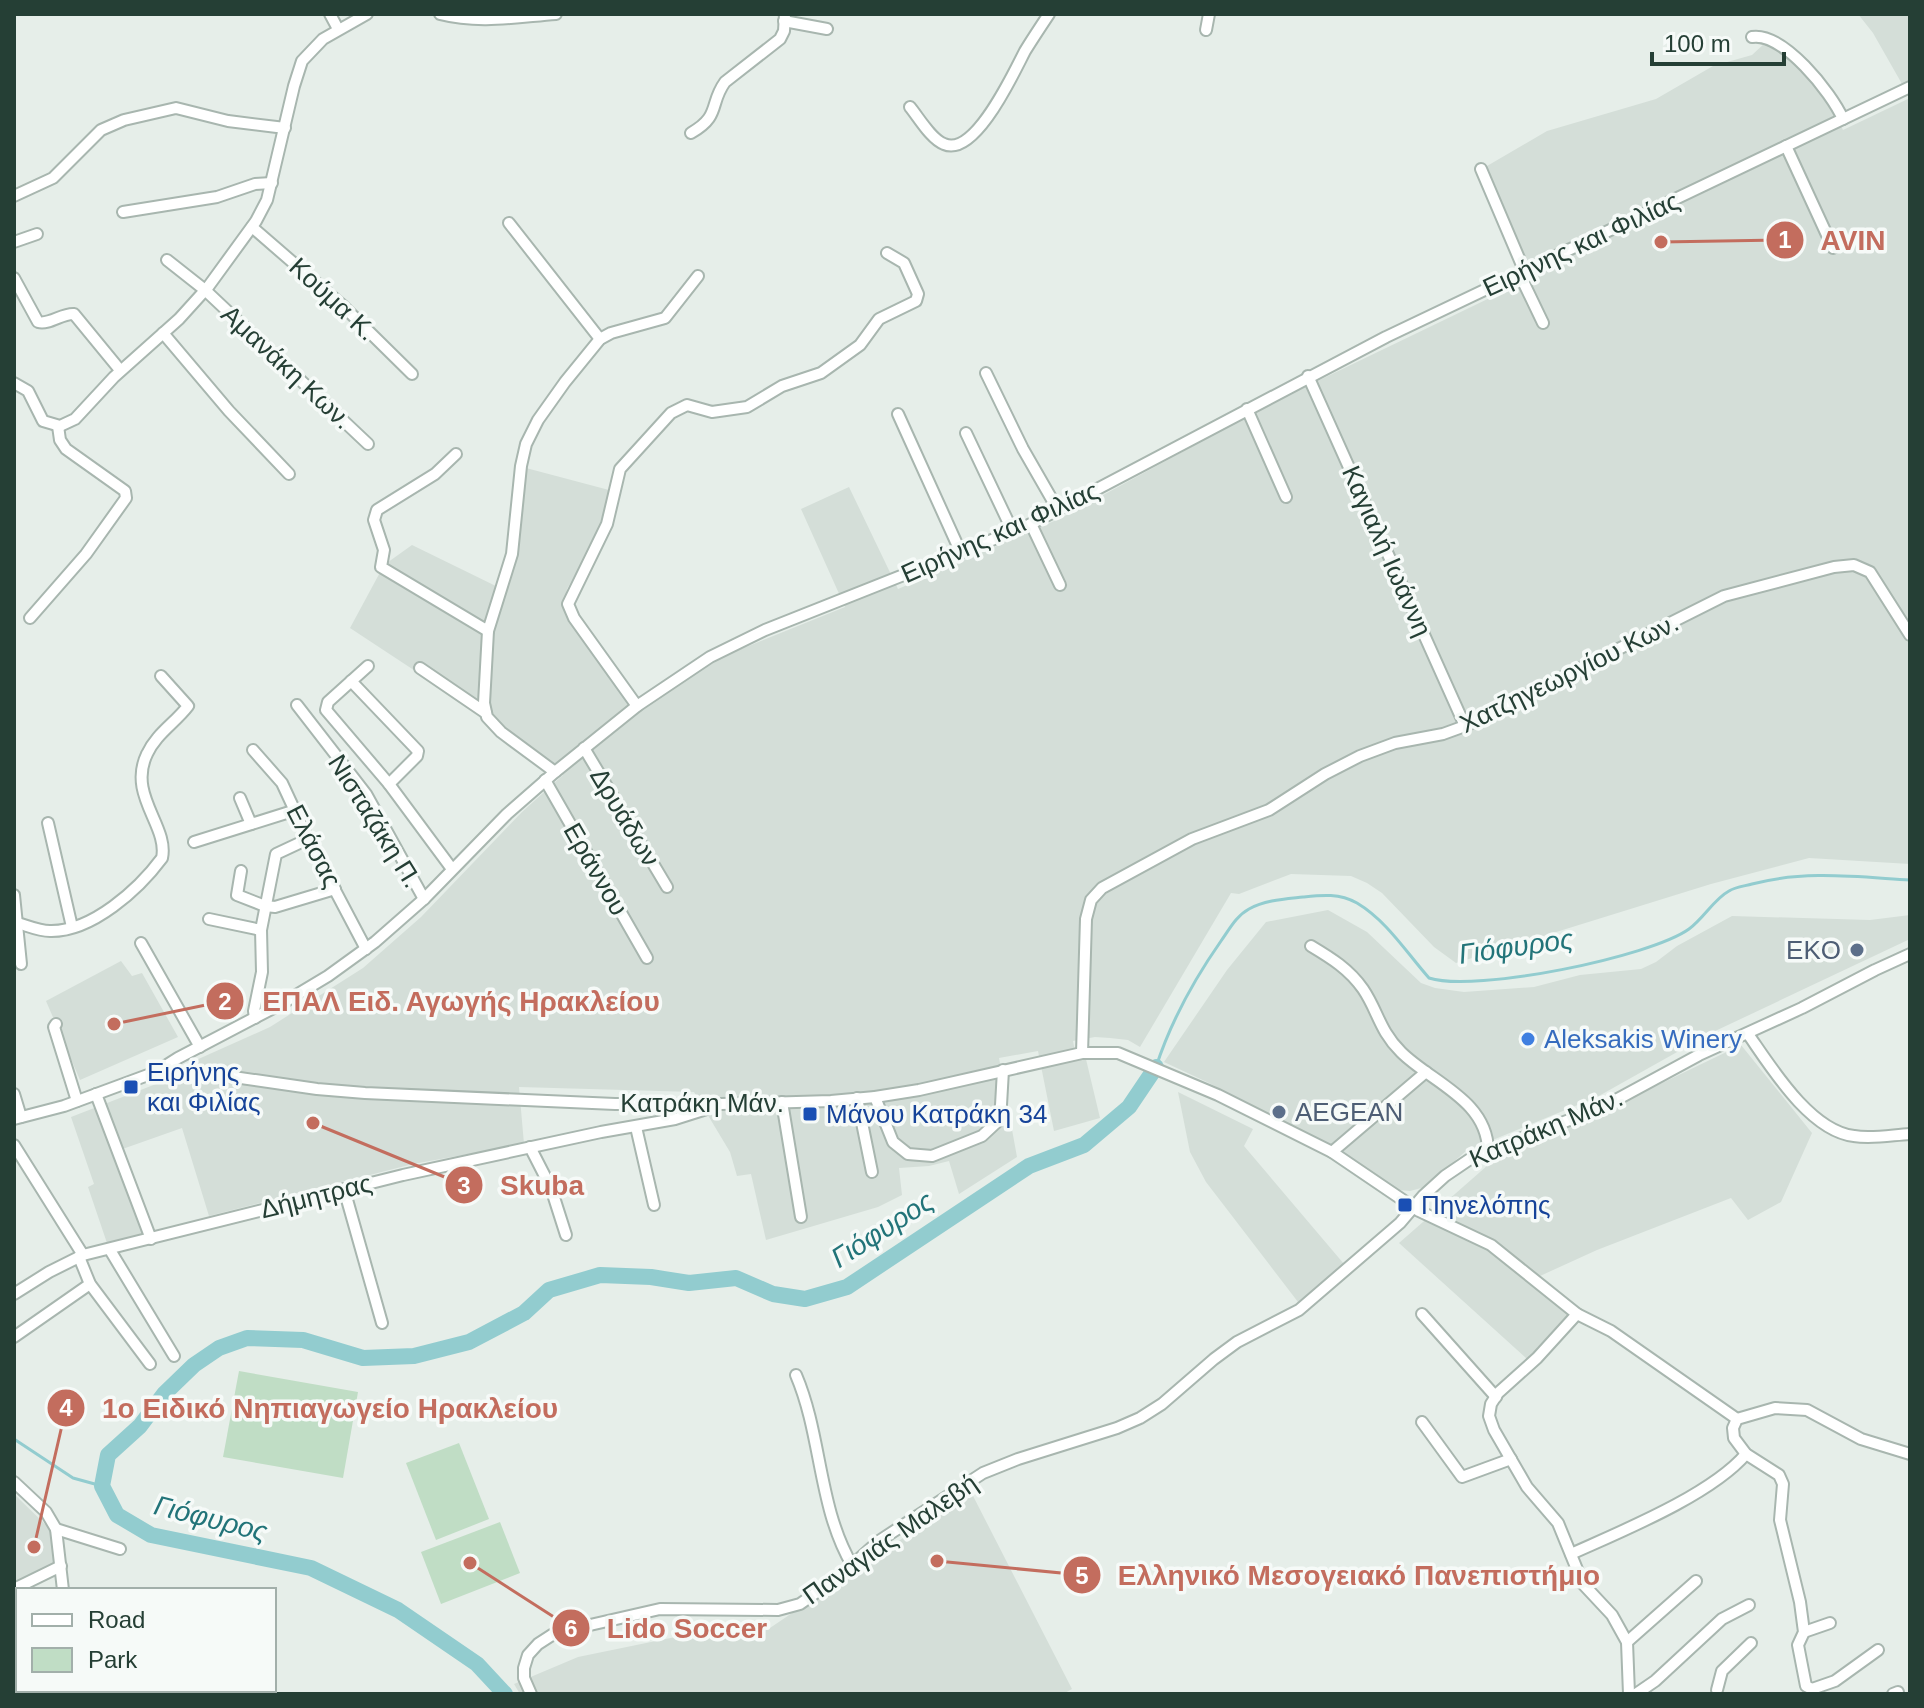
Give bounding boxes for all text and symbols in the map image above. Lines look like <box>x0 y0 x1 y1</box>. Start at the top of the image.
scale bar <box>1652 16 1784 66</box>
text: 100 m <box>1664 30 1731 57</box>
street label: Ειρήνης και Φιλίας <box>1478 185 1684 303</box>
callout: AVIN <box>1765 214 1901 266</box>
text: AVIN <box>1821 225 1885 256</box>
text: 1 <box>1778 226 1792 253</box>
street label: Κούμα Κ. <box>283 251 383 347</box>
street label: Αμανάκη Κων. <box>215 299 359 435</box>
street label: Καγιαλή Ιωάννη <box>1336 461 1438 641</box>
street label: Ειρήνης και Φιλίας <box>897 475 1103 589</box>
street label: Χατζηγεωργίου Κων. <box>1455 607 1683 739</box>
street label: Νισταζάκη Π. <box>322 749 428 893</box>
street label: Δρυάδων <box>584 762 666 872</box>
street label: Ελάσας <box>281 800 347 892</box>
street label: Εράννου <box>558 817 634 921</box>
water label: Γιόφυρος <box>1457 923 1576 970</box>
place label: EKO <box>1786 935 1841 965</box>
marker: EKO <box>1848 941 1866 959</box>
callout: ΕΠΑΛ Ειδ. Αγωγής Ηρακλείου <box>205 975 676 1027</box>
text: ΕΠΑΛ Ειδ. Αγωγής Ηρακλείου <box>262 986 660 1017</box>
text: 2 <box>218 988 232 1015</box>
place label: Aleksakis Winery <box>1544 1024 1742 1054</box>
marker: Aleksakis Winery <box>1519 1030 1537 1048</box>
place label: Ειρήνης και Φιλίας <box>147 1057 261 1117</box>
marker: Ειρήνης και Φιλίας <box>122 1078 140 1096</box>
street label: Κατράκη Μάν. <box>1465 1082 1627 1174</box>
street label: Κατράκη Μάν. <box>620 1088 784 1118</box>
place label: AEGEAN <box>1295 1097 1403 1127</box>
place label: Μάνου Κατράκη 34 <box>826 1099 1047 1129</box>
marker: AEGEAN <box>1270 1103 1288 1121</box>
marker: Μάνου Κατράκη 34 <box>801 1105 819 1123</box>
callout: Skuba <box>444 1159 600 1211</box>
street label: Δήμητρας <box>257 1168 375 1224</box>
text: Skuba <box>500 1170 584 1201</box>
text: 3 <box>457 1172 471 1199</box>
water label: Γιόφυρος <box>825 1185 939 1274</box>
place label: Πηνελόπης <box>1421 1190 1550 1220</box>
marker: Πηνελόπης <box>1396 1196 1414 1214</box>
callout: 1ο Ειδικό Νηπιαγωγείο Ηρακλείου <box>46 1382 574 1434</box>
text: 1ο Ειδικό Νηπιαγωγείο Ηρακλείου <box>102 1393 558 1424</box>
text: 4 <box>59 1394 73 1421</box>
street label: Παναγιάς Μαλεβή <box>797 1468 983 1610</box>
water label: Γιόφυρος <box>151 1489 271 1548</box>
callout: Ελληνικό Μεσογειακό Πανεπιστήμιο <box>1062 1549 1617 1601</box>
text: Ελληνικό Μεσογειακό Πανεπιστήμιο <box>1118 1560 1600 1591</box>
text: 5 <box>1075 1562 1089 1589</box>
legend <box>16 1588 276 1692</box>
callout: Lido Soccer <box>551 1602 783 1654</box>
text: Road <box>88 1606 145 1633</box>
text: Lido Soccer <box>607 1613 767 1644</box>
text: 6 <box>564 1615 578 1642</box>
text: Park <box>88 1646 138 1673</box>

